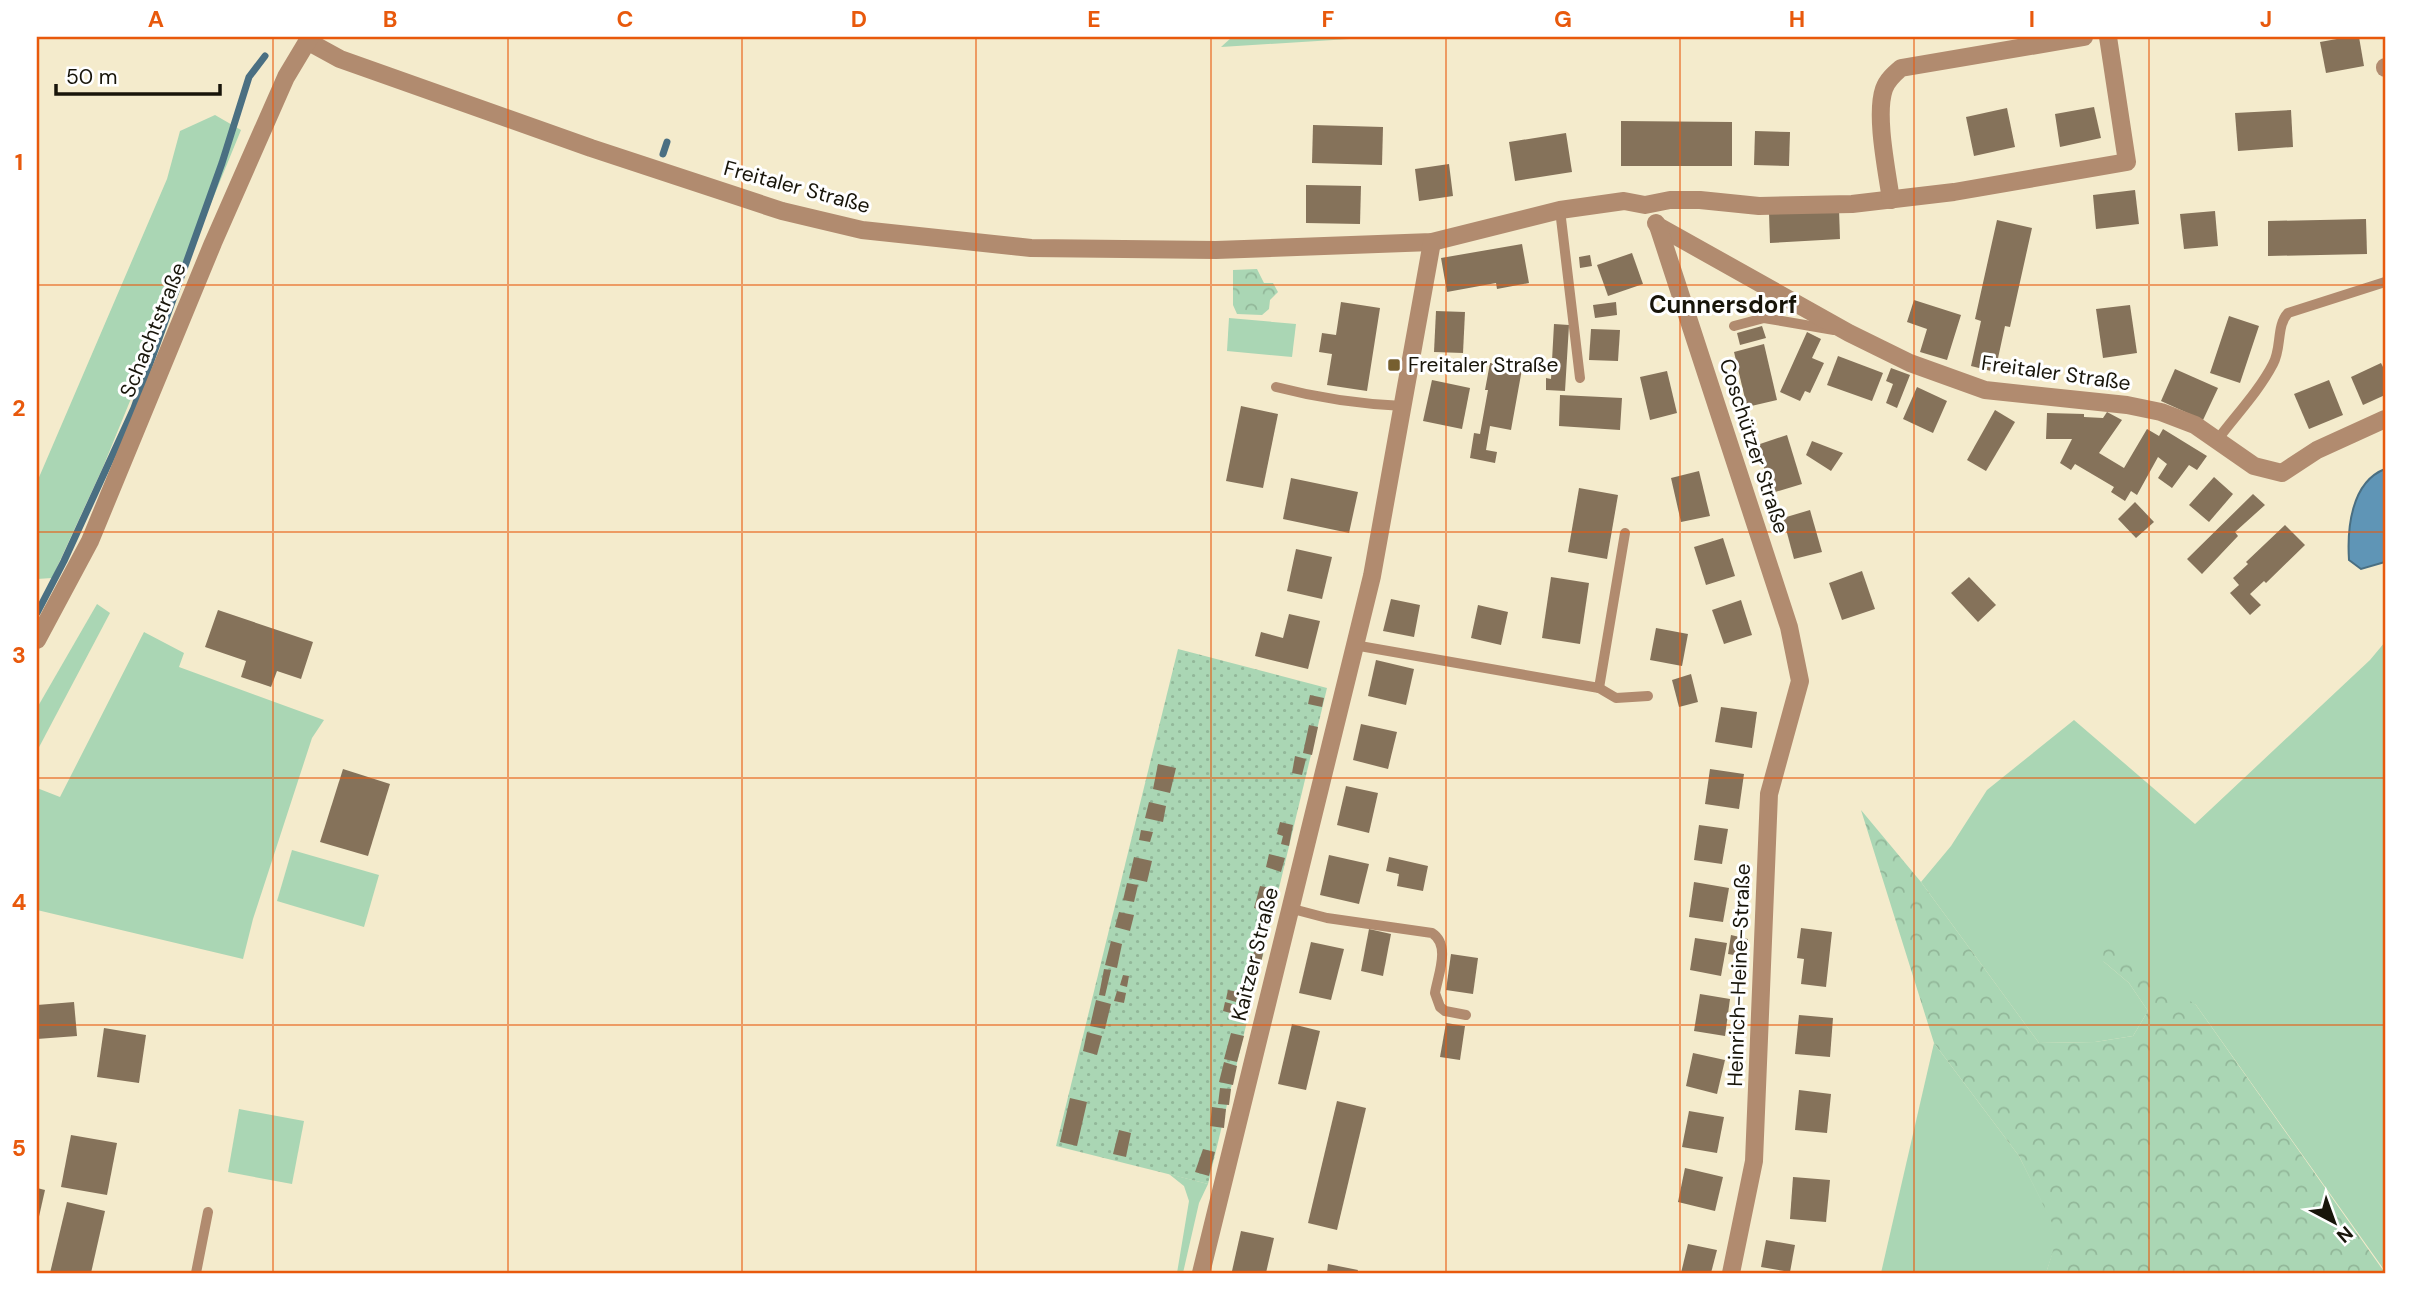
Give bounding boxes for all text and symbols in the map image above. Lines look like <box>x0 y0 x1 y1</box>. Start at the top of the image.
text: A <box>148 4 164 34</box>
text: B <box>383 4 397 34</box>
text: C <box>617 4 633 34</box>
text: D <box>851 4 867 34</box>
text: E <box>1087 4 1101 34</box>
text: F <box>1322 4 1335 34</box>
text: G <box>1554 4 1572 34</box>
text: H <box>1789 4 1805 34</box>
text: I <box>2029 4 2035 34</box>
text: J <box>2260 4 2272 34</box>
scale bar <box>56 52 220 96</box>
text: 50 m <box>66 63 117 91</box>
text: 1 <box>15 147 23 177</box>
street label: Freitaler Straße <box>721 154 873 220</box>
street label: Schachtstraße <box>113 258 193 402</box>
district label: Cunnersdorf <box>1649 289 1797 320</box>
street label: Freitaler Straße <box>1980 349 2132 397</box>
place label: Freitaler Straße <box>1408 351 1558 379</box>
street label: Coschützer Straße <box>1712 355 1796 537</box>
marker: Freitaler Straße <box>1386 357 1402 373</box>
text: 2 <box>12 393 26 423</box>
text: 3 <box>12 640 26 670</box>
street label: Heinrich-Heine-Straße <box>1721 863 1757 1087</box>
street label: Kaitzer Straße <box>1225 884 1285 1024</box>
text: 4 <box>12 887 27 917</box>
text: 5 <box>12 1133 26 1163</box>
north arrow <box>2300 1188 2370 1258</box>
text: N <box>2331 1220 2358 1248</box>

